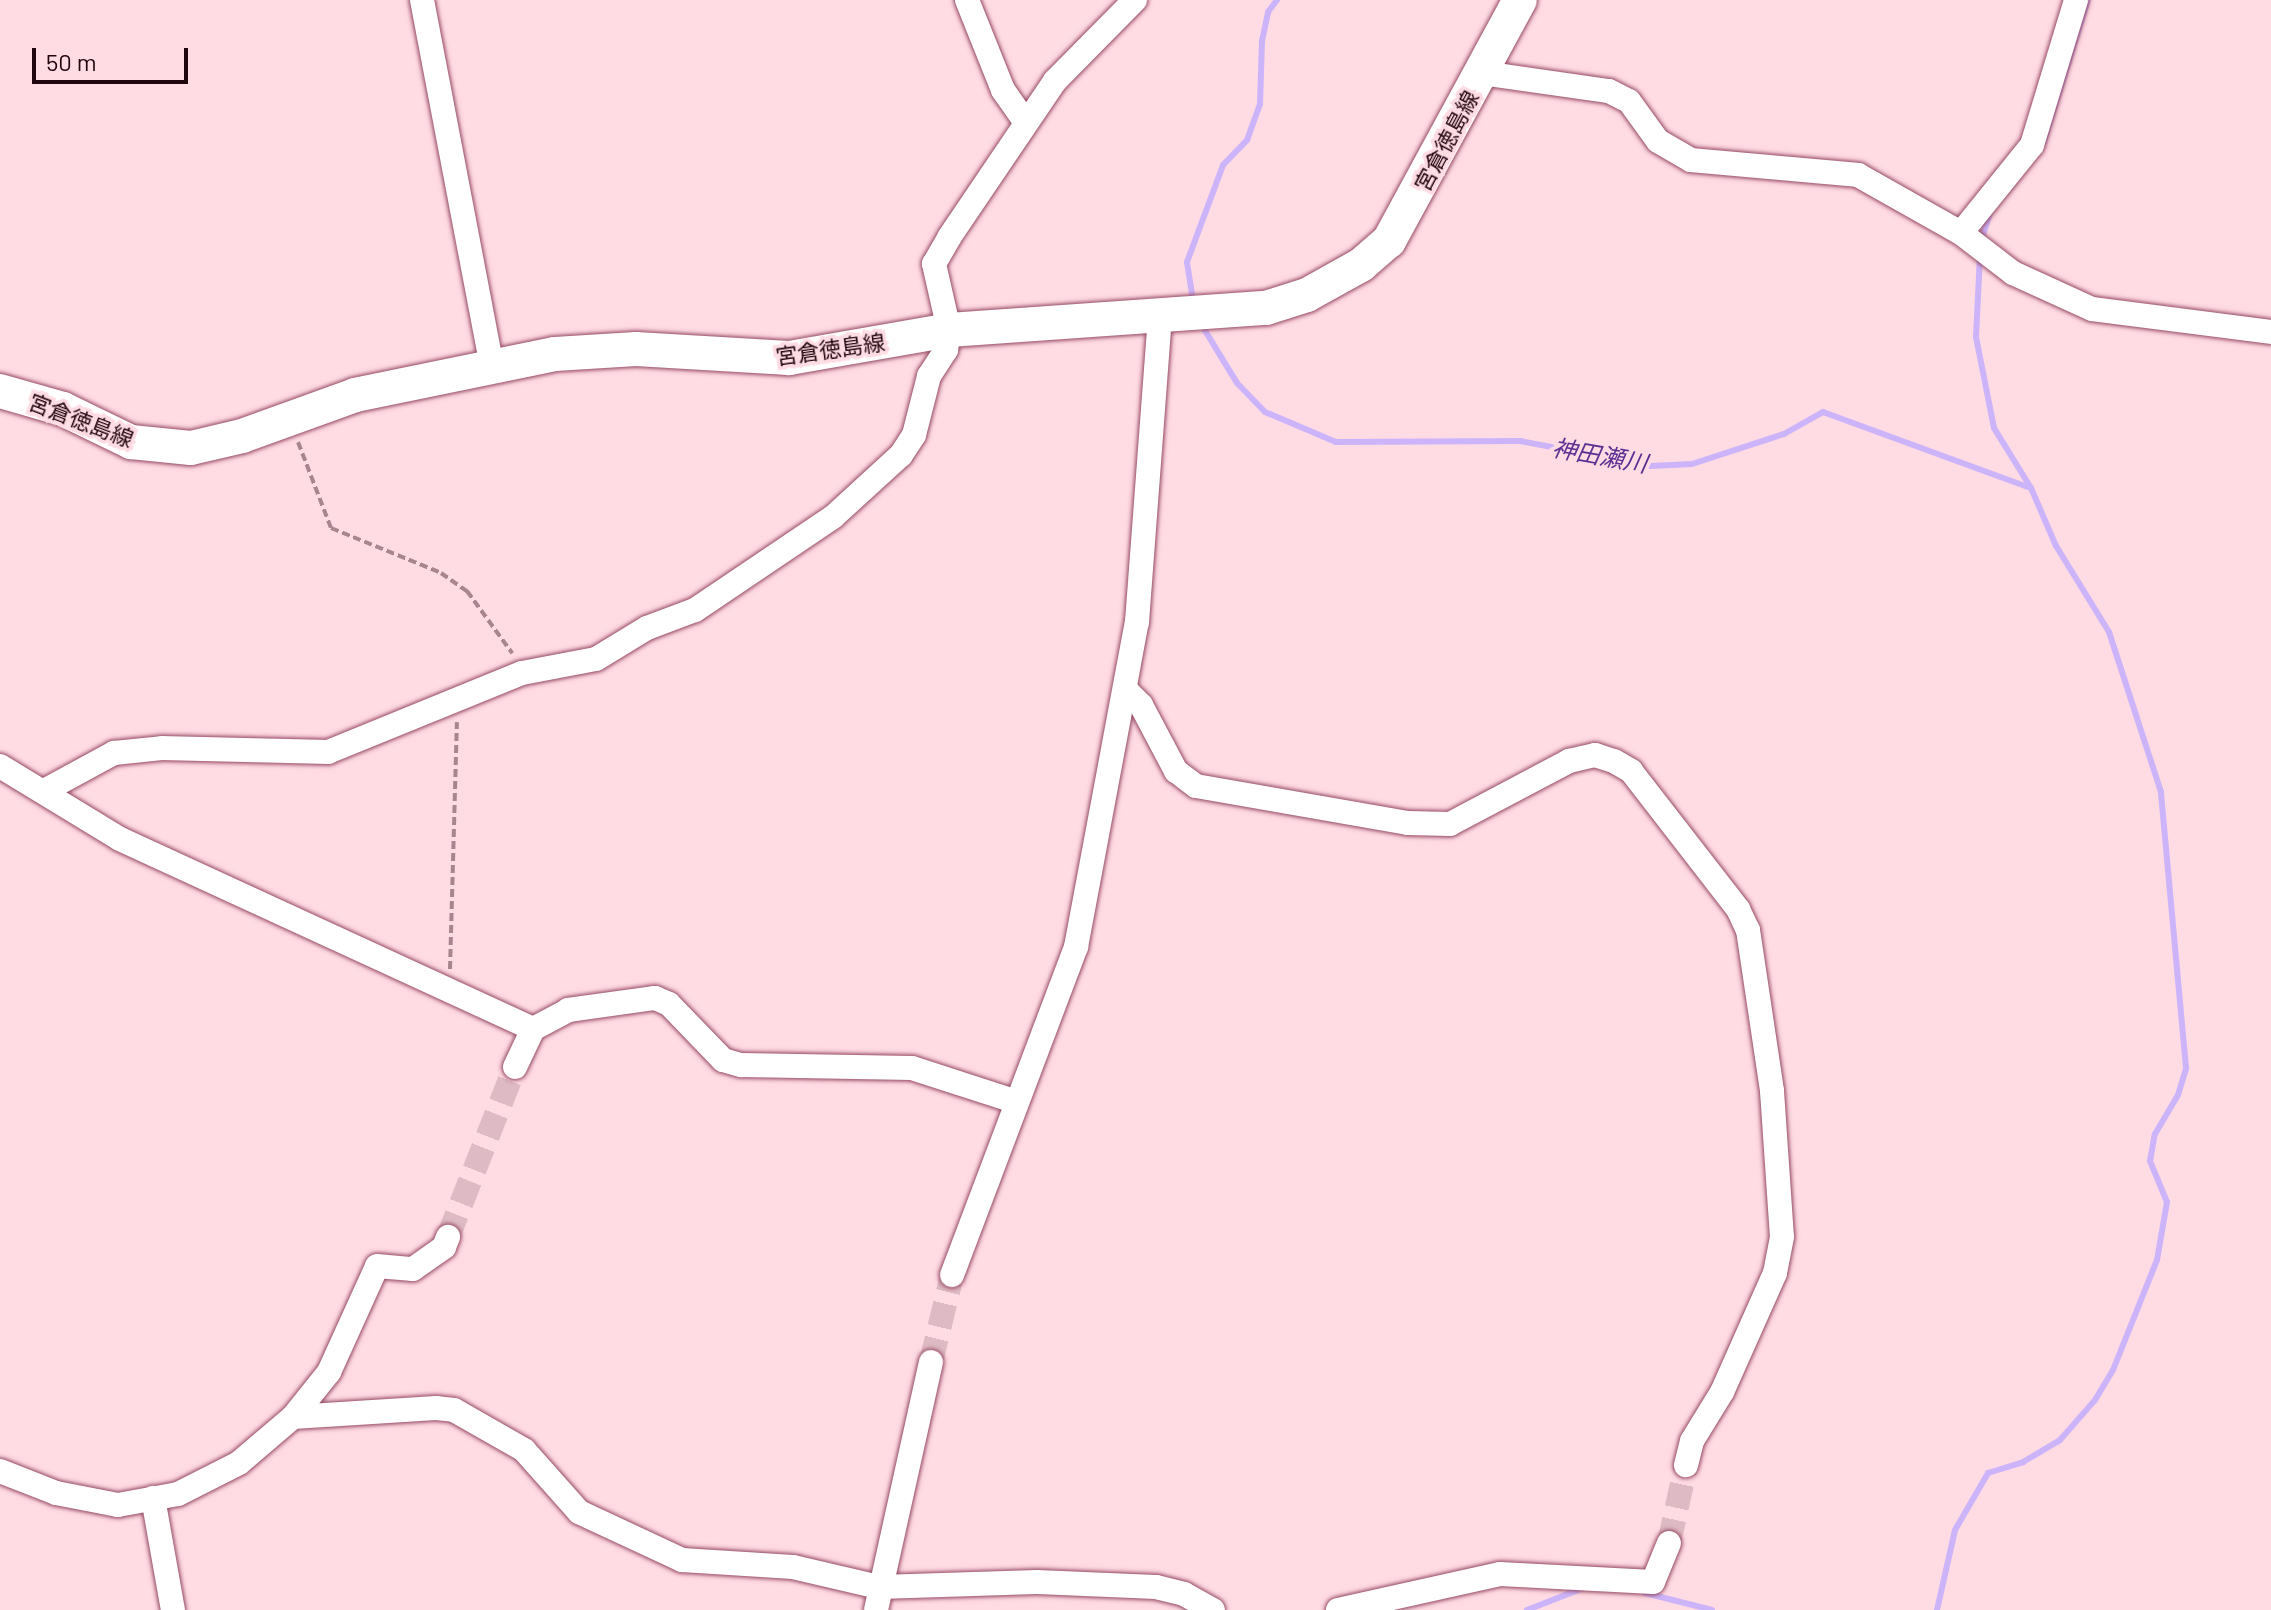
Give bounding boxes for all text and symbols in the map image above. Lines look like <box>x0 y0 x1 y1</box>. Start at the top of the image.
scale bar <box>36 32 192 82</box>
text: 50 m <box>46 47 97 76</box>
street label: 宮倉徳島線 <box>1409 86 1483 196</box>
street label: 宮倉徳島線 <box>774 328 886 370</box>
street label: 宮倉徳島線 <box>25 388 137 452</box>
water label: 神田瀬川 <box>1550 432 1650 478</box>

